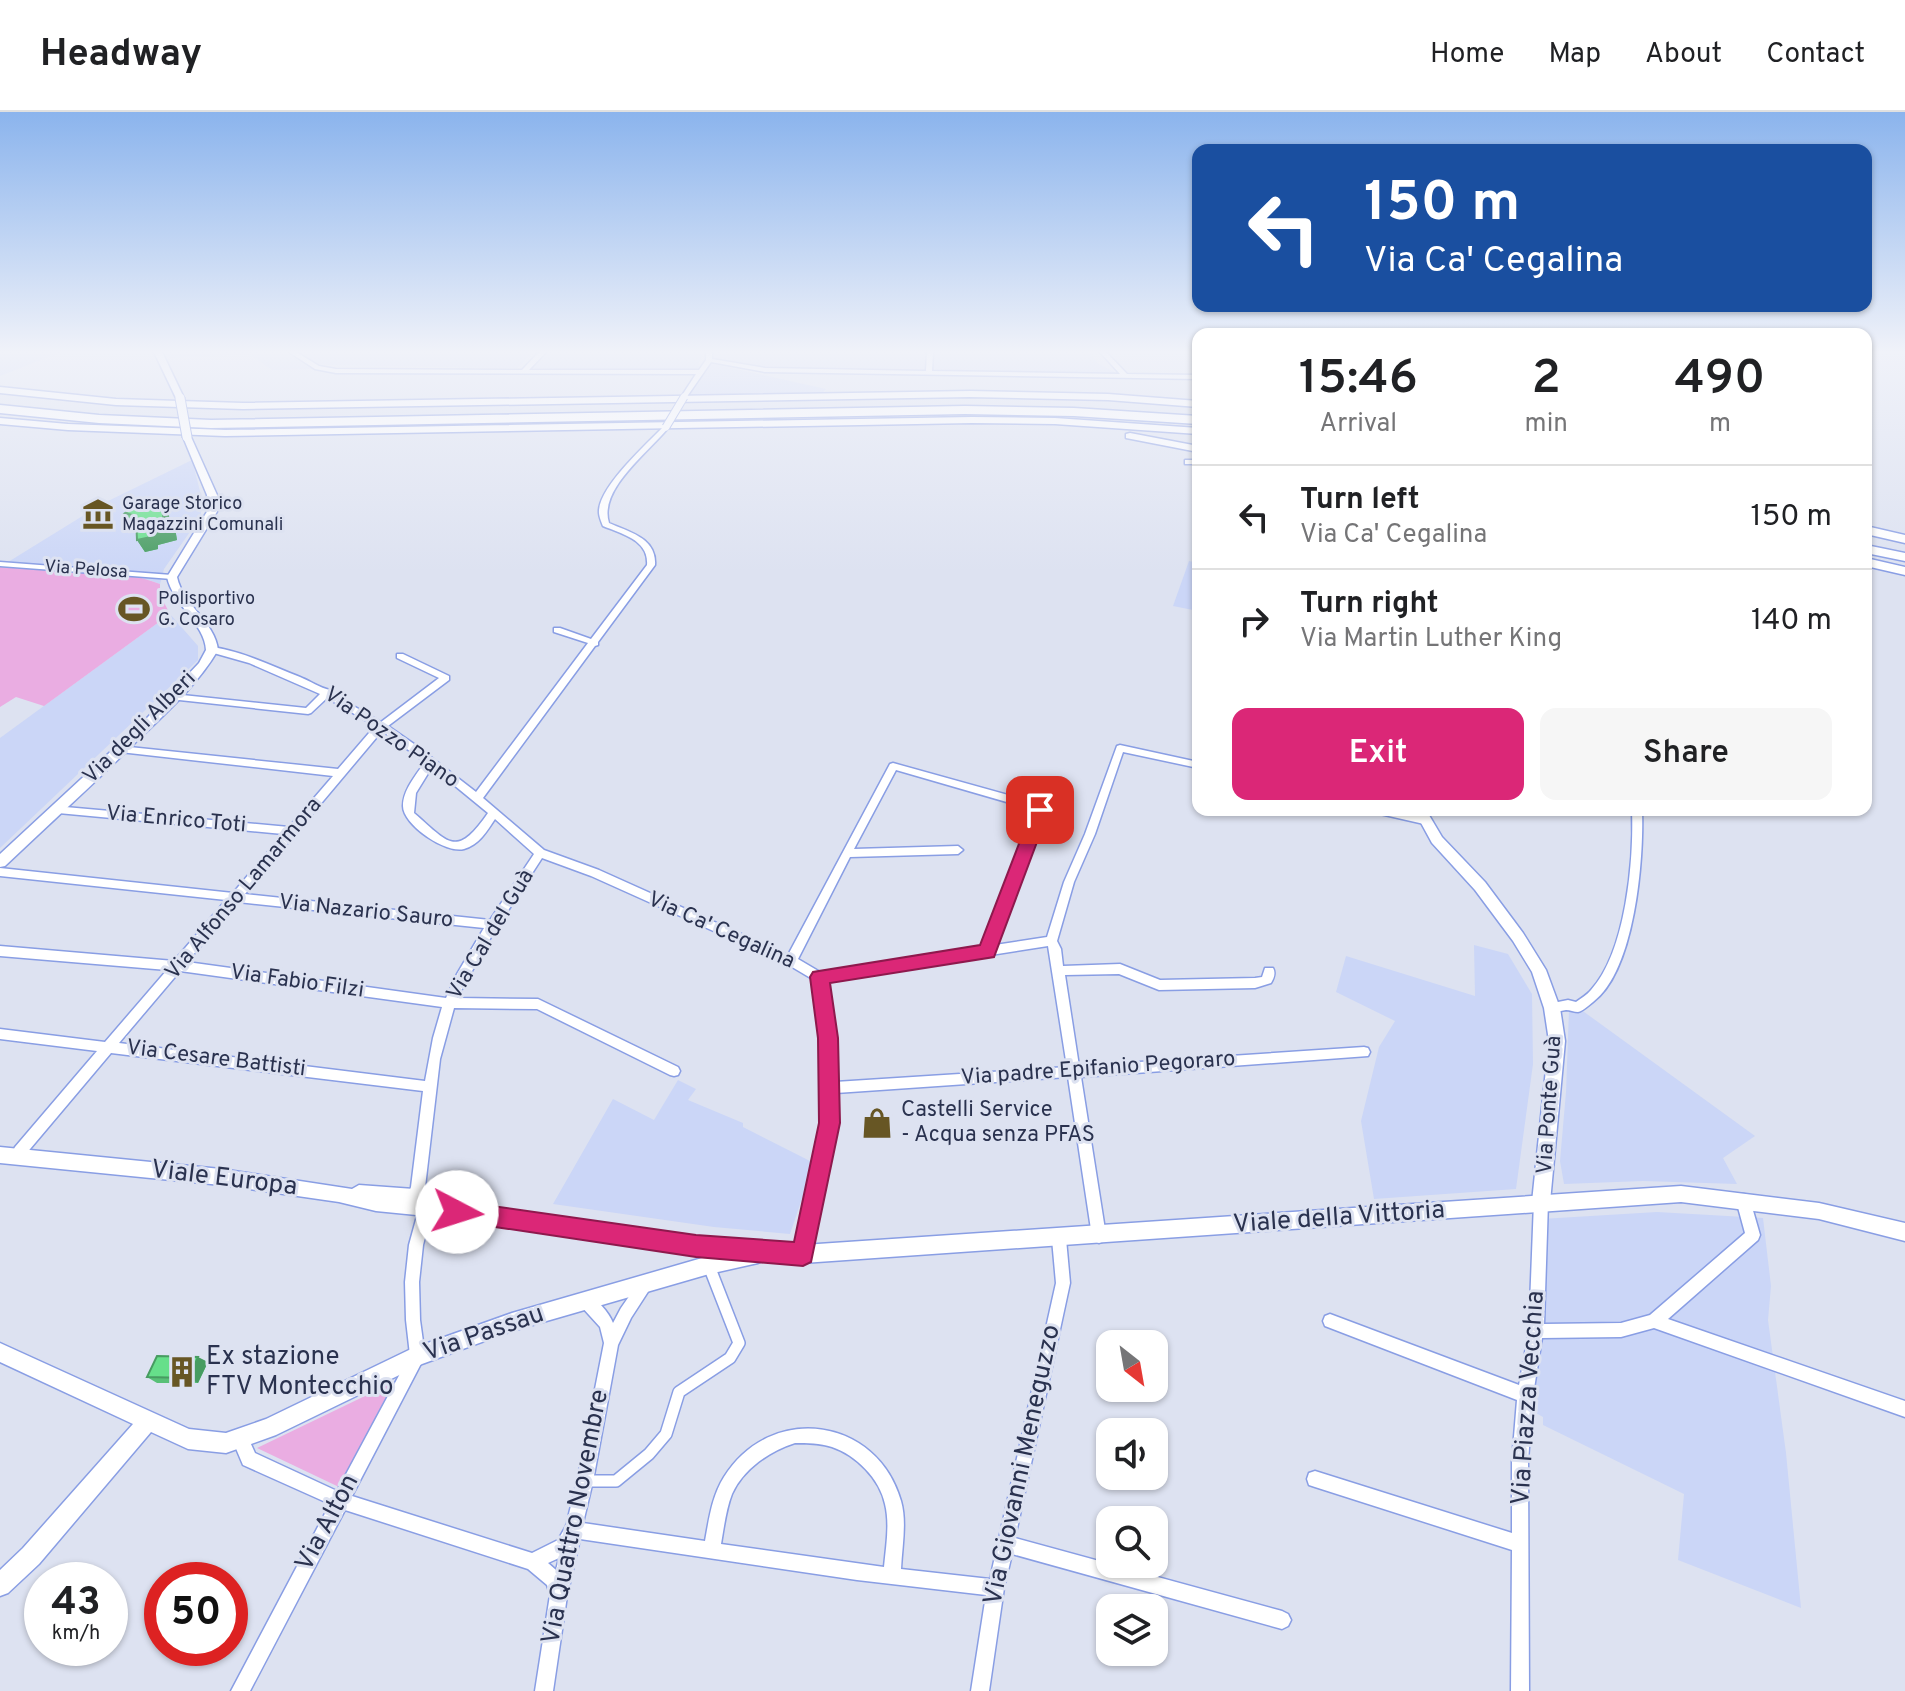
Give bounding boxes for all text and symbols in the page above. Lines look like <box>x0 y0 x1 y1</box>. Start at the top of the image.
text: Headway <box>40 31 202 80</box>
text: Home <box>1430 37 1504 73</box>
text: Map <box>1548 37 1601 73</box>
text: About <box>1645 37 1722 73</box>
text: Contact <box>1766 37 1865 73</box>
text: 150 m <box>1364 170 1520 240</box>
icon: left <box>1232 176 1336 280</box>
text: Via Ca' Cegalina <box>1364 239 1623 285</box>
text: 15:46 <box>1299 350 1418 410</box>
text: 2 <box>1532 350 1561 410</box>
text: 490 <box>1675 350 1765 410</box>
text: Arrival <box>1320 408 1397 441</box>
text: min <box>1525 408 1568 441</box>
text: m <box>1709 408 1731 441</box>
text: Turn left <box>1300 482 1420 519</box>
place label: Garage Storico Magazzini Comunali <box>122 493 283 537</box>
icon: left <box>1232 495 1276 539</box>
museum icon: Garage Storico Magazzini Comunali <box>81 497 115 531</box>
text: 150 m <box>1751 499 1832 536</box>
text: Via Ca' Cegalina <box>1300 519 1487 552</box>
street label: Via Pelosa <box>44 556 128 584</box>
text: Turn right <box>1300 586 1438 623</box>
place label: Polisportivo G. Cosaro <box>158 588 255 632</box>
sports icon: Polisportivo G. Cosaro <box>117 592 151 626</box>
icon: right <box>1232 599 1276 643</box>
text: 140 m <box>1751 603 1832 640</box>
text: Via Martin Luther King <box>1300 623 1562 656</box>
street label: Via degli Alberi <box>78 666 202 790</box>
street label: Via Pozzo Piano <box>318 682 464 794</box>
button: Exit <box>1232 708 1524 800</box>
button: Share <box>1540 708 1832 800</box>
pin <box>1006 776 1074 844</box>
icon: arrive <box>1018 788 1062 832</box>
street label: Via Alfonso Lamarmora <box>160 792 328 986</box>
street label: Via Enrico Toti <box>105 800 247 840</box>
street label: Via Cal del Guà <box>441 865 541 1005</box>
street label: Via Ca' Cegalina <box>643 886 799 976</box>
street label: Via Nazario Sauro <box>277 889 455 935</box>
street label: Via Fabio Filzi <box>228 959 366 1005</box>
street label: Via Cesare Battisti <box>125 1035 307 1083</box>
street label: Via Ponte Guà <box>1532 1035 1568 1175</box>
street label: Via padre Epifanio Pegoraro <box>960 1046 1236 1092</box>
place label: Castelli Service - Acqua senza PFAS <box>901 1097 1095 1149</box>
shop icon: Castelli Service - Acqua senza PFAS <box>860 1106 894 1140</box>
street label: Viale Europa <box>149 1154 299 1204</box>
position arrow <box>415 1170 499 1254</box>
street label: Viale della Vittoria <box>1232 1194 1446 1242</box>
street label: Via Piazza Vecchia <box>1505 1290 1553 1506</box>
street label: Via Passau <box>419 1298 549 1370</box>
street label: Via Giovanni Meneguzzo <box>977 1322 1069 1608</box>
north arrow <box>1096 1330 1168 1402</box>
map controls <box>1096 1330 1168 1666</box>
place label: Ex stazione FTV Montecchio <box>206 1341 393 1404</box>
building icon: Ex stazione FTV Montecchio <box>165 1355 199 1389</box>
street label: Via Quattro Novembre <box>535 1387 617 1647</box>
button: sound <box>1096 1418 1168 1490</box>
street label: Via Alton <box>289 1469 367 1577</box>
button: search <box>1096 1506 1168 1578</box>
speed limit sign: 50 <box>144 1562 248 1666</box>
text: 43 <box>51 1579 101 1629</box>
button: layers <box>1096 1594 1168 1666</box>
text: km/h <box>52 1621 100 1647</box>

